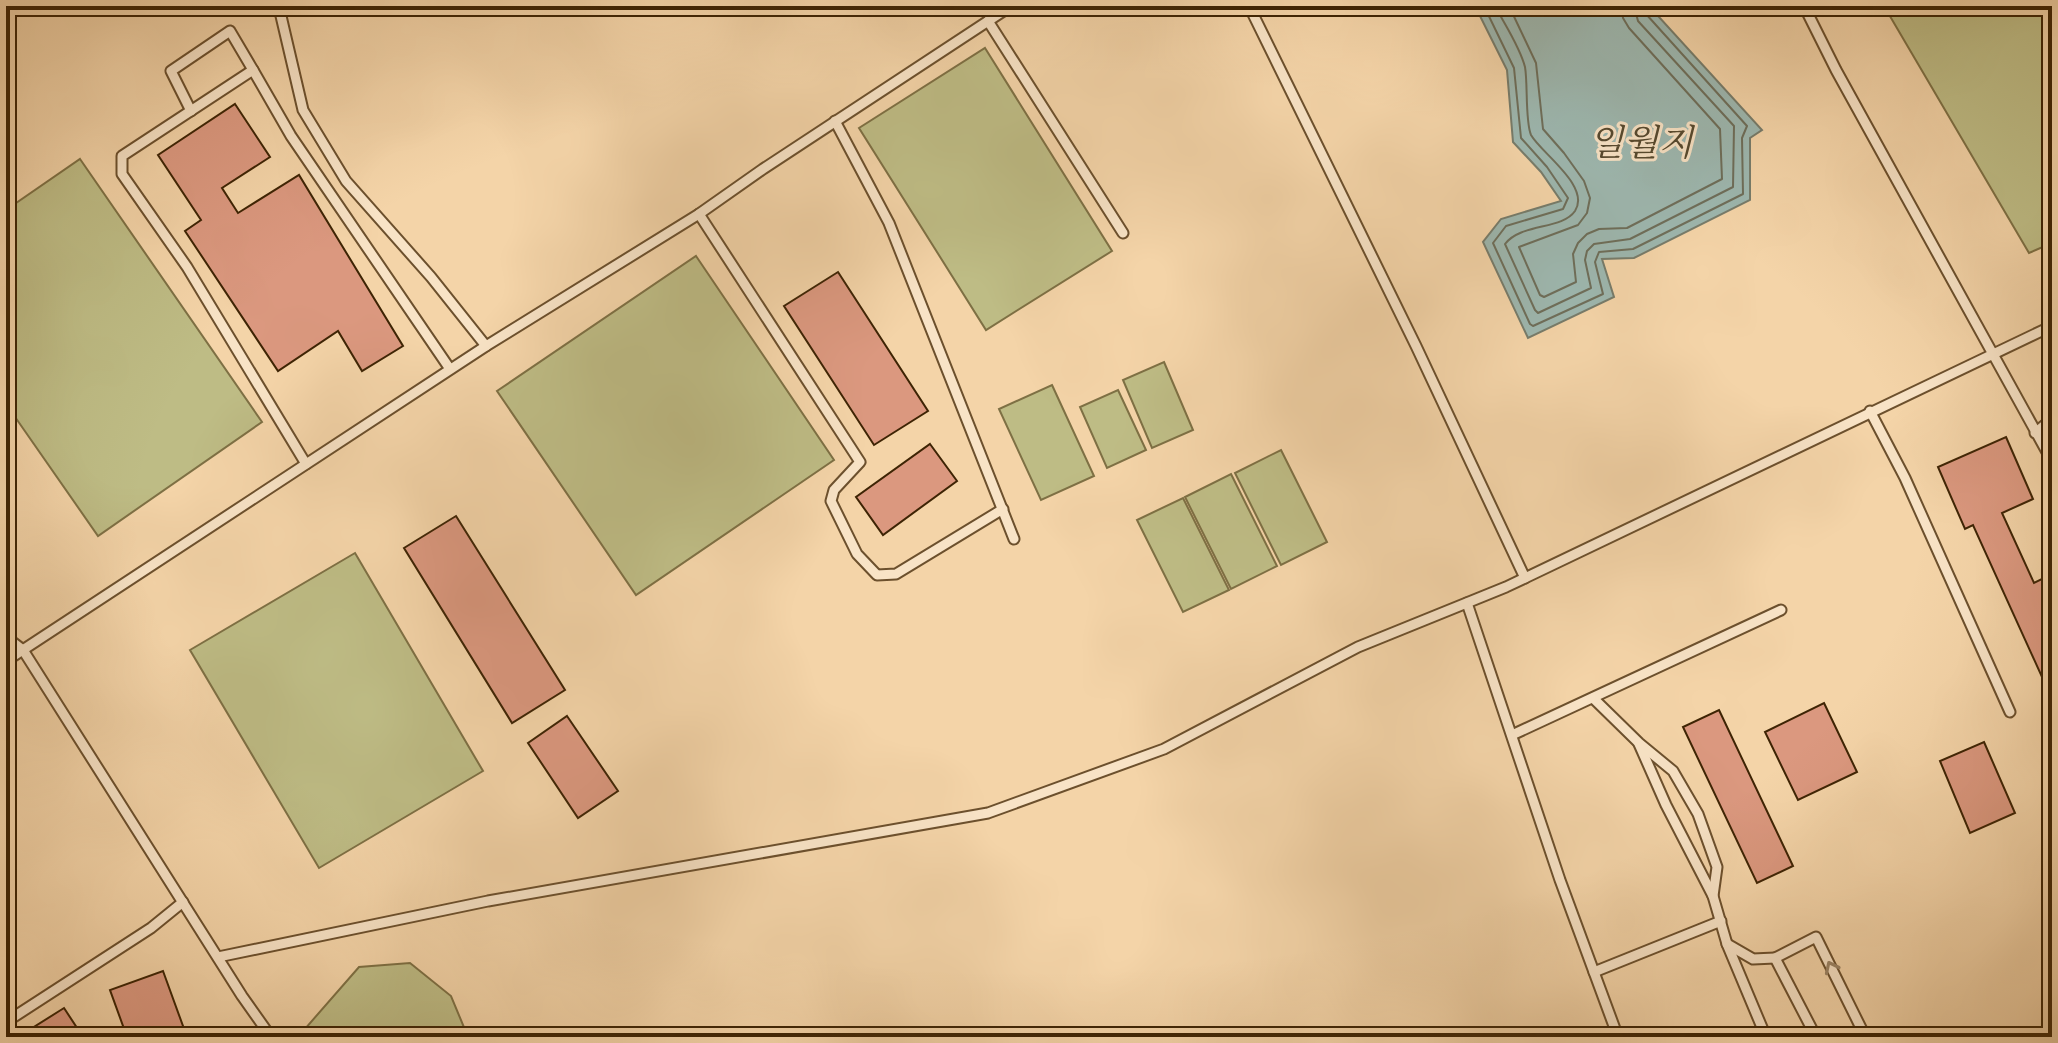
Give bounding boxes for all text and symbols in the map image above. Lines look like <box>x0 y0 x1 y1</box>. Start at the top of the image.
water label: 일월지 <box>1589 122 1695 167</box>
one-way arrow <box>1825 961 1841 975</box>

